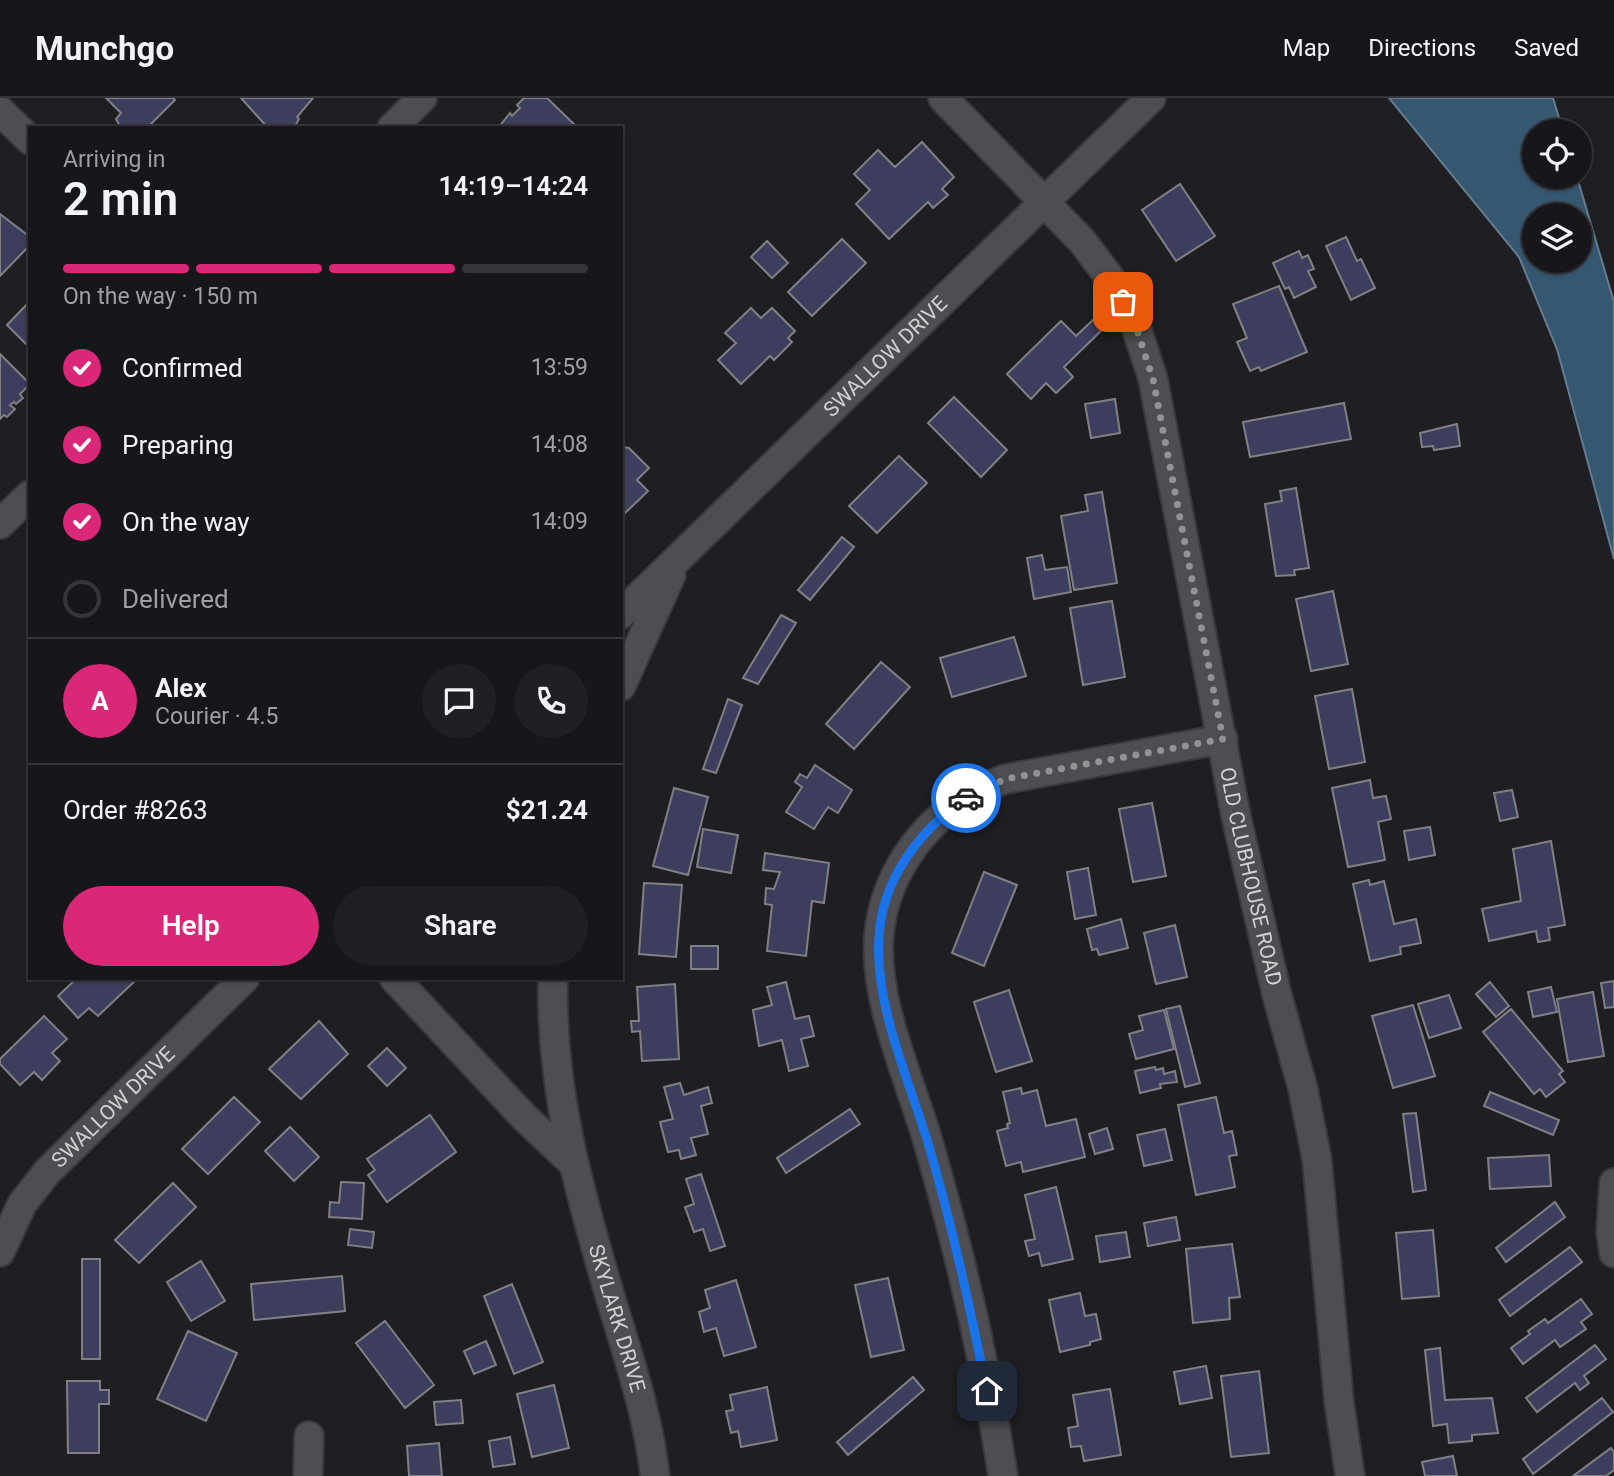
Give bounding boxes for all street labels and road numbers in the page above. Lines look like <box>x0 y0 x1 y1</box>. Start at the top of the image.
street label: SWALLOW DRIVE <box>819 291 952 422</box>
street label: OLD CLUBHOUSE ROAD <box>1215 765 1287 988</box>
street label: SWALLOW DRIVE <box>47 1042 180 1173</box>
street label: SKYLARK DRIVE <box>584 1242 650 1395</box>

